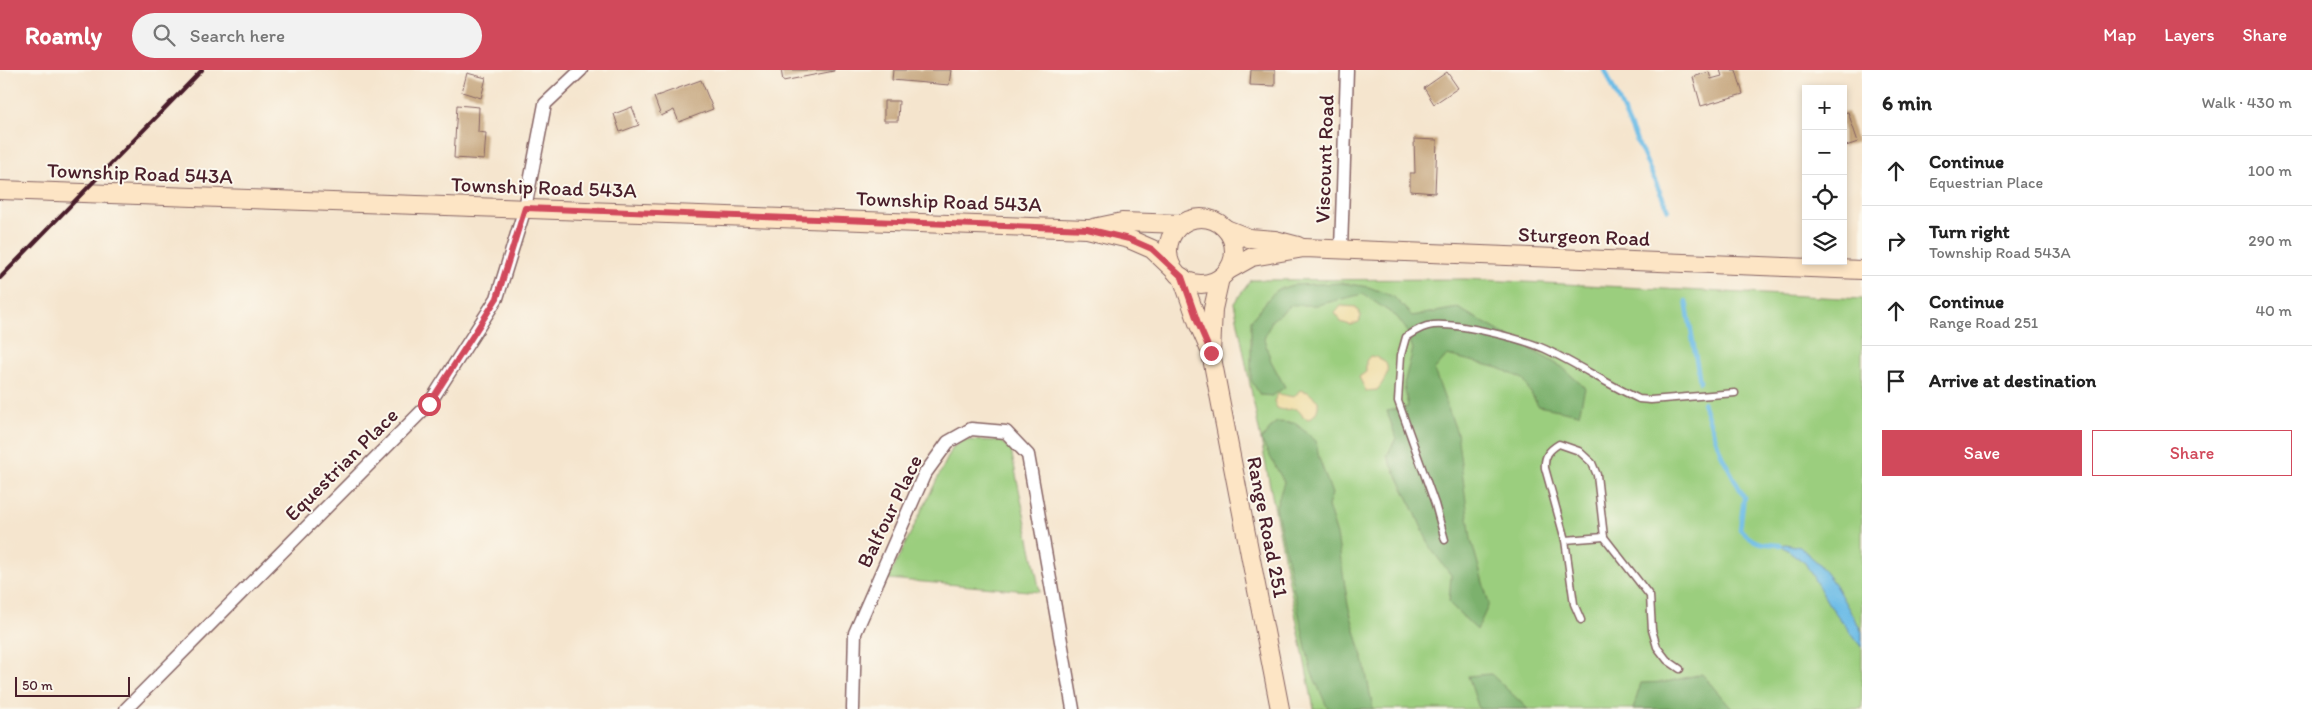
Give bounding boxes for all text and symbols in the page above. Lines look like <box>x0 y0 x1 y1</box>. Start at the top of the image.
search box <box>132 13 482 58</box>
text: Roamly <box>25 21 102 50</box>
icon: search <box>150 21 178 49</box>
text: Search here <box>190 24 285 47</box>
text: Map <box>2103 24 2136 46</box>
text: Layers <box>2164 24 2214 46</box>
text: Share <box>2242 24 2287 46</box>
map controls <box>1802 85 1847 265</box>
button: + <box>1802 85 1847 130</box>
text: 6 min <box>1882 90 1932 115</box>
text: Walk · 430 m <box>2202 93 2292 112</box>
street label: Viscount Road <box>1309 94 1339 224</box>
button: − <box>1802 130 1847 175</box>
text: Continue <box>1929 150 2004 173</box>
street label: Township Road 543A <box>47 157 234 189</box>
icon: ahead <box>1882 157 1910 185</box>
text: 100 m <box>2248 161 2292 180</box>
street label: Township Road 543A <box>451 171 638 203</box>
text: Equestrian Place <box>1929 173 2043 192</box>
button: locate <box>1802 175 1847 220</box>
street label: Township Road 543A <box>856 185 1043 217</box>
button: layers <box>1802 220 1847 265</box>
text: Turn right <box>1929 220 2010 243</box>
street label: Sturgeon Road <box>1518 221 1650 251</box>
icon: right <box>1882 227 1910 255</box>
text: 290 m <box>2248 231 2292 250</box>
text: Township Road 543A <box>1929 243 2071 262</box>
text: Continue <box>1929 290 2004 313</box>
icon: ahead <box>1882 297 1910 325</box>
text: 40 m <box>2255 301 2292 320</box>
text: Range Road 251 <box>1929 313 2038 332</box>
route end <box>1200 342 1223 365</box>
icon: arrive <box>1882 367 1910 395</box>
text: Arrive at destination <box>1929 369 2096 392</box>
route start <box>418 393 441 416</box>
street label: Equestrian Place <box>279 402 403 526</box>
button: Save <box>1882 430 2082 476</box>
button: Share <box>2092 430 2292 476</box>
street label: Balfour Place <box>851 451 927 571</box>
street label: Range Road 251 <box>1242 454 1294 600</box>
scale bar <box>15 674 130 697</box>
text: 50 m <box>22 677 53 694</box>

